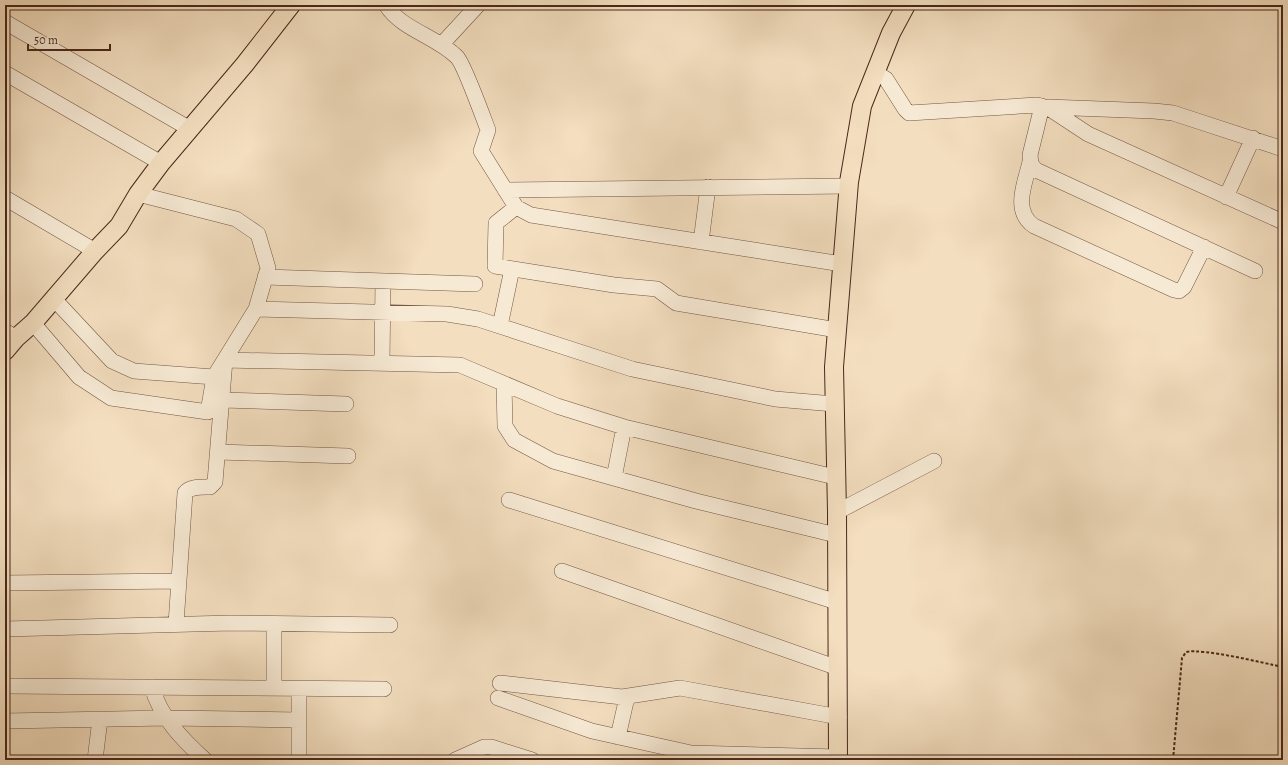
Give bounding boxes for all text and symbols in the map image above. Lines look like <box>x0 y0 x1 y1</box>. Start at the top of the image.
scale bar <box>28 26 110 52</box>
text: 50 m <box>34 32 58 48</box>

